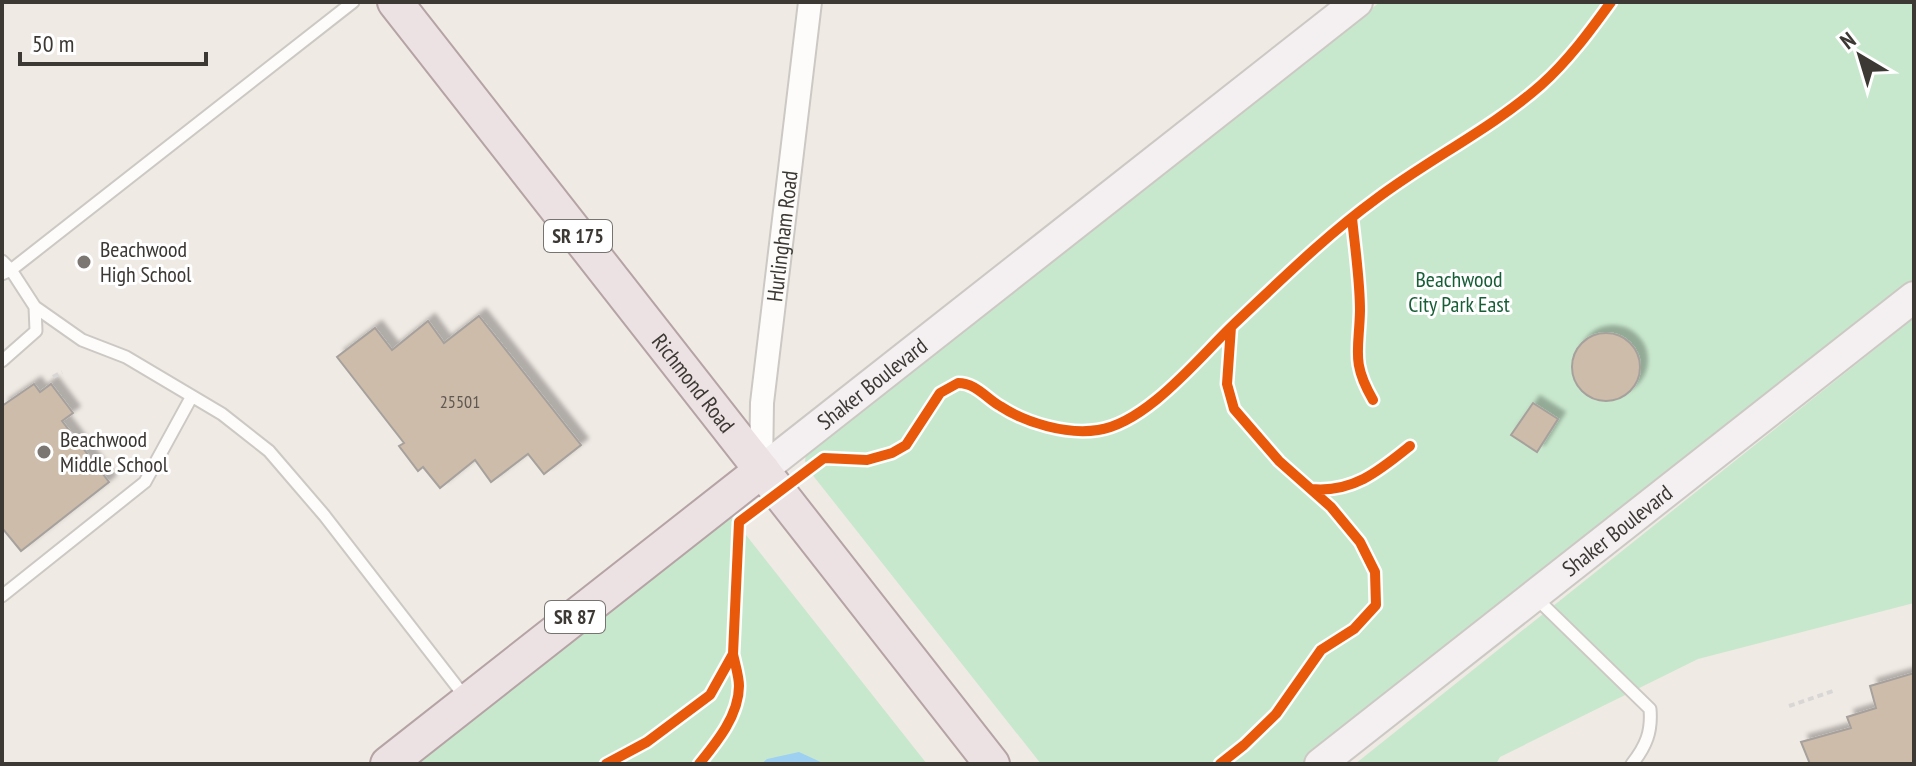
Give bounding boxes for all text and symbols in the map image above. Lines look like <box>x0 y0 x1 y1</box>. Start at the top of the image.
scale bar <box>20 16 206 66</box>
north arrow <box>1820 16 1900 96</box>
text: N <box>1834 26 1861 55</box>
text: 50 m <box>32 28 74 59</box>
street label: Hurlingham Road <box>760 169 804 303</box>
road number: SR 175 <box>544 220 612 252</box>
place label: Beachwood High School <box>100 235 192 288</box>
marker: Beachwood High School <box>75 253 93 271</box>
park label: Beachwood City Park East <box>1408 265 1510 318</box>
street label: Richmond Road <box>646 328 741 438</box>
street label: Shaker Boulevard <box>811 332 933 435</box>
house number: 25501 <box>440 390 480 413</box>
place label: Beachwood Middle School <box>60 425 169 478</box>
marker: Beachwood Middle School <box>35 443 53 461</box>
street label: Shaker Boulevard <box>1557 478 1678 582</box>
road number: SR 87 <box>545 601 605 633</box>

